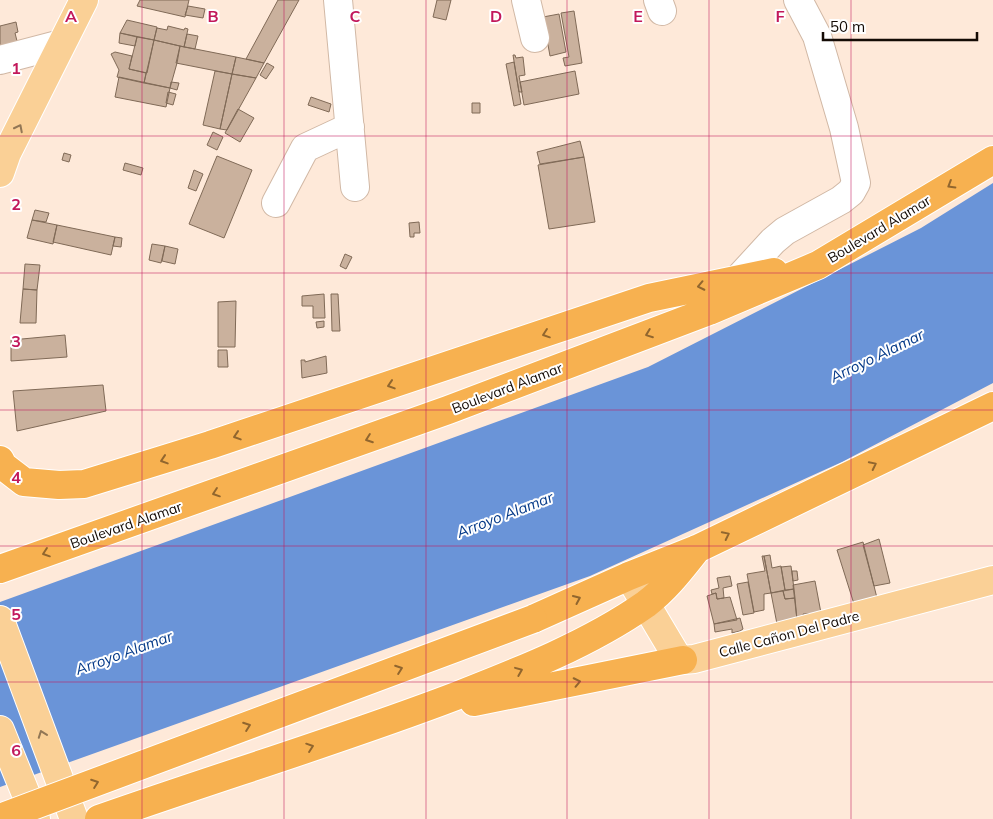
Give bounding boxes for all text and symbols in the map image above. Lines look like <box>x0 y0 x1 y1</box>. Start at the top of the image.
text: A <box>65 6 77 26</box>
text: B <box>207 6 219 26</box>
text: C <box>350 6 361 26</box>
text: D <box>490 6 502 26</box>
text: E <box>633 6 643 26</box>
text: F <box>775 6 785 26</box>
scale bar <box>823 10 977 42</box>
text: 50 m <box>830 17 865 36</box>
text: 1 <box>11 58 21 78</box>
one-way arrow <box>13 124 23 133</box>
one-way arrow <box>948 179 957 189</box>
street label: Boulevard Alamar <box>824 191 935 267</box>
text: 2 <box>11 194 21 214</box>
one-way arrow <box>696 280 705 290</box>
water label: Arroyo Alamar <box>826 324 927 387</box>
one-way arrow <box>542 328 550 338</box>
one-way arrow <box>646 328 654 338</box>
text: 3 <box>11 331 21 351</box>
street label: Boulevard Alamar <box>449 358 566 417</box>
one-way arrow <box>388 379 396 389</box>
one-way arrow <box>233 430 242 440</box>
one-way arrow <box>365 433 374 443</box>
one-way arrow <box>160 454 169 464</box>
one-way arrow <box>868 461 877 471</box>
text: 4 <box>11 467 21 487</box>
water label: Arroyo Alamar <box>453 487 556 542</box>
one-way arrow <box>212 488 221 498</box>
street label: Boulevard Alamar <box>68 497 185 553</box>
one-way arrow <box>721 531 730 541</box>
one-way arrow <box>42 547 51 557</box>
one-way arrow <box>572 595 581 606</box>
text: 5 <box>11 604 21 624</box>
street label: Calle Cañon Del Padre <box>717 607 861 661</box>
water label: Arroyo Alamar <box>72 626 175 679</box>
one-way arrow <box>395 665 403 675</box>
one-way arrow <box>514 667 523 677</box>
one-way arrow <box>572 678 581 688</box>
one-way arrow <box>242 722 251 732</box>
one-way arrow <box>38 731 48 739</box>
text: 6 <box>11 740 21 760</box>
one-way arrow <box>306 742 314 752</box>
one-way arrow <box>90 779 99 789</box>

